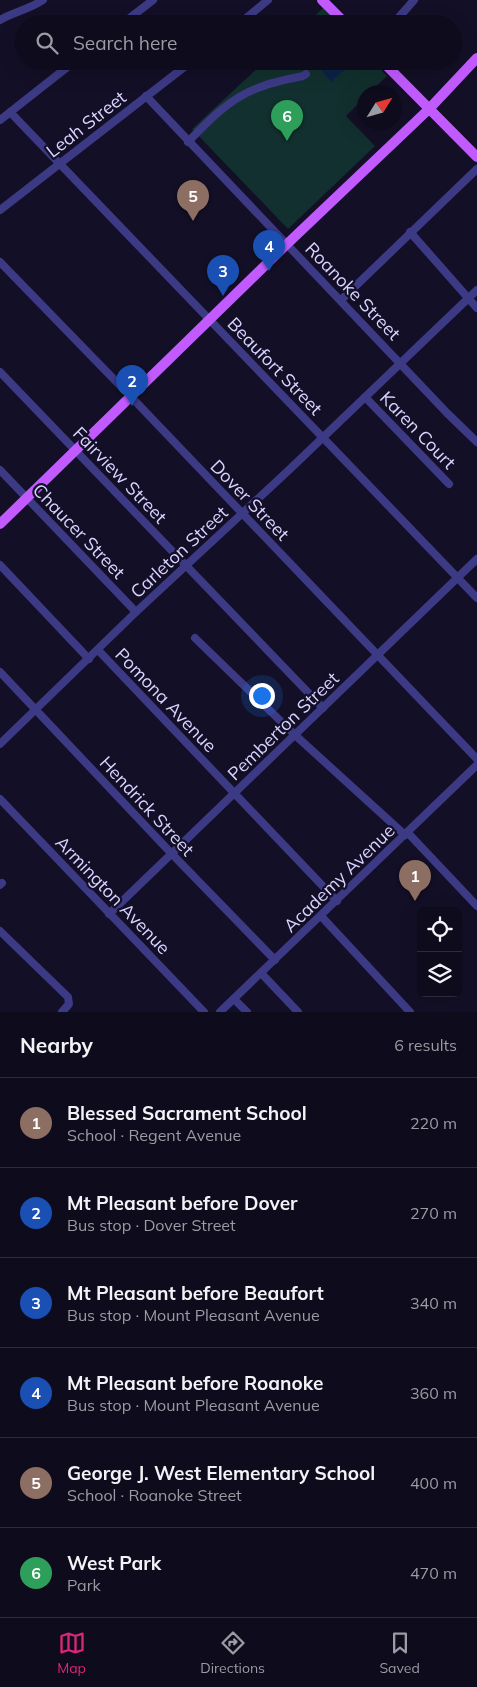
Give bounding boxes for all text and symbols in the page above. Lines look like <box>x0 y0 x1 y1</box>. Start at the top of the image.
search box <box>15 15 462 70</box>
icon: search <box>33 29 61 57</box>
text: Search here <box>73 31 177 55</box>
north arrow <box>357 85 402 130</box>
street label: Leah Street <box>41 86 131 162</box>
pin: 6 <box>271 100 303 141</box>
pin: 5 <box>177 180 209 221</box>
pin: 4 <box>253 230 285 271</box>
street label: Roanoke Street <box>300 237 406 345</box>
pin: 3 <box>207 255 239 296</box>
street label: Beaufort Street <box>223 312 327 420</box>
pin: 2 <box>116 365 148 406</box>
street label: Karen Court <box>375 386 461 474</box>
street label: Fairview Street <box>68 422 172 528</box>
street label: Dover Street <box>206 455 294 545</box>
street label: Chaucer Street <box>28 479 130 583</box>
street label: Carleton Street <box>125 501 233 603</box>
street label: Pomona Avenue <box>110 643 222 757</box>
street label: Pemberton Street <box>222 667 344 785</box>
your location <box>249 683 275 709</box>
street label: Hendrick Street <box>95 751 199 861</box>
street label: Academy Avenue <box>278 819 400 937</box>
street label: Armington Avenue <box>51 831 175 959</box>
pin: 1 <box>399 860 431 901</box>
map controls <box>417 907 462 997</box>
button: locate <box>417 907 462 952</box>
button: layers <box>417 952 462 997</box>
text: Nearby <box>20 1032 93 1058</box>
text: 6 results <box>394 1035 457 1055</box>
text: Blessed Sacrament School <box>67 1101 307 1125</box>
text: 1 <box>31 1113 41 1133</box>
text: 220 m <box>410 1113 457 1133</box>
text: School · Regent Avenue <box>67 1125 241 1145</box>
text: Mt Pleasant before Dover <box>67 1191 298 1215</box>
text: 2 <box>31 1203 41 1223</box>
text: 270 m <box>410 1203 457 1223</box>
text: Bus stop · Dover Street <box>67 1215 236 1235</box>
text: Mt Pleasant before Beaufort <box>67 1281 324 1305</box>
text: 3 <box>31 1293 41 1313</box>
text: 340 m <box>410 1293 457 1313</box>
text: Bus stop · Mount Pleasant Avenue <box>67 1305 320 1325</box>
text: Mt Pleasant before Roanoke <box>67 1371 324 1395</box>
text: 4 <box>31 1383 41 1403</box>
text: 360 m <box>410 1383 457 1403</box>
text: Bus stop · Mount Pleasant Avenue <box>67 1395 320 1415</box>
text: George J. West Elementary School <box>67 1461 375 1485</box>
text: 5 <box>31 1473 41 1493</box>
text: 400 m <box>410 1473 457 1493</box>
text: School · Roanoke Street <box>67 1485 242 1505</box>
text: West Park <box>67 1551 161 1575</box>
text: 6 <box>31 1563 41 1583</box>
text: 470 m <box>410 1563 457 1583</box>
text: Park <box>67 1575 101 1595</box>
tab: Map <box>57 1629 86 1677</box>
tab: Directions <box>200 1629 265 1677</box>
tab: Saved <box>379 1629 420 1677</box>

